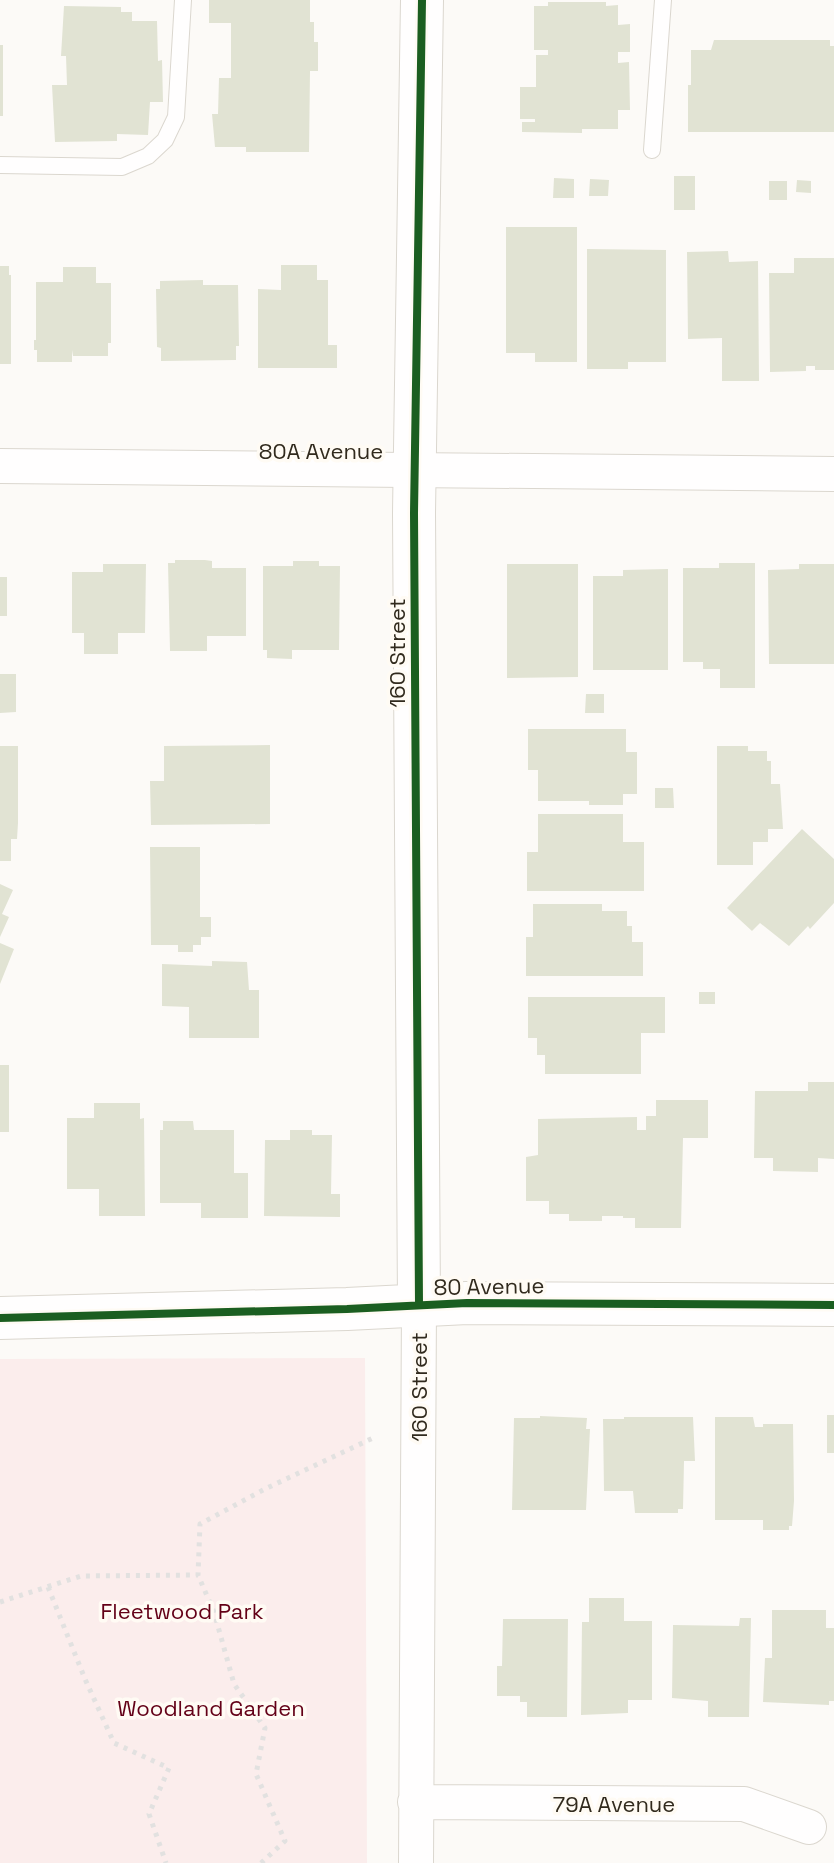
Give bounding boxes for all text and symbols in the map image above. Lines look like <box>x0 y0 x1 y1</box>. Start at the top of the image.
street label: 80A Avenue <box>259 437 383 465</box>
street label: 160 Street <box>383 598 411 708</box>
street label: 80 Avenue <box>433 1271 545 1301</box>
street label: 160 Street <box>405 1332 433 1442</box>
park label: Fleetwood Park <box>100 1597 264 1625</box>
park label: Woodland Garden <box>117 1694 305 1722</box>
street label: 79A Avenue <box>553 1790 675 1818</box>

